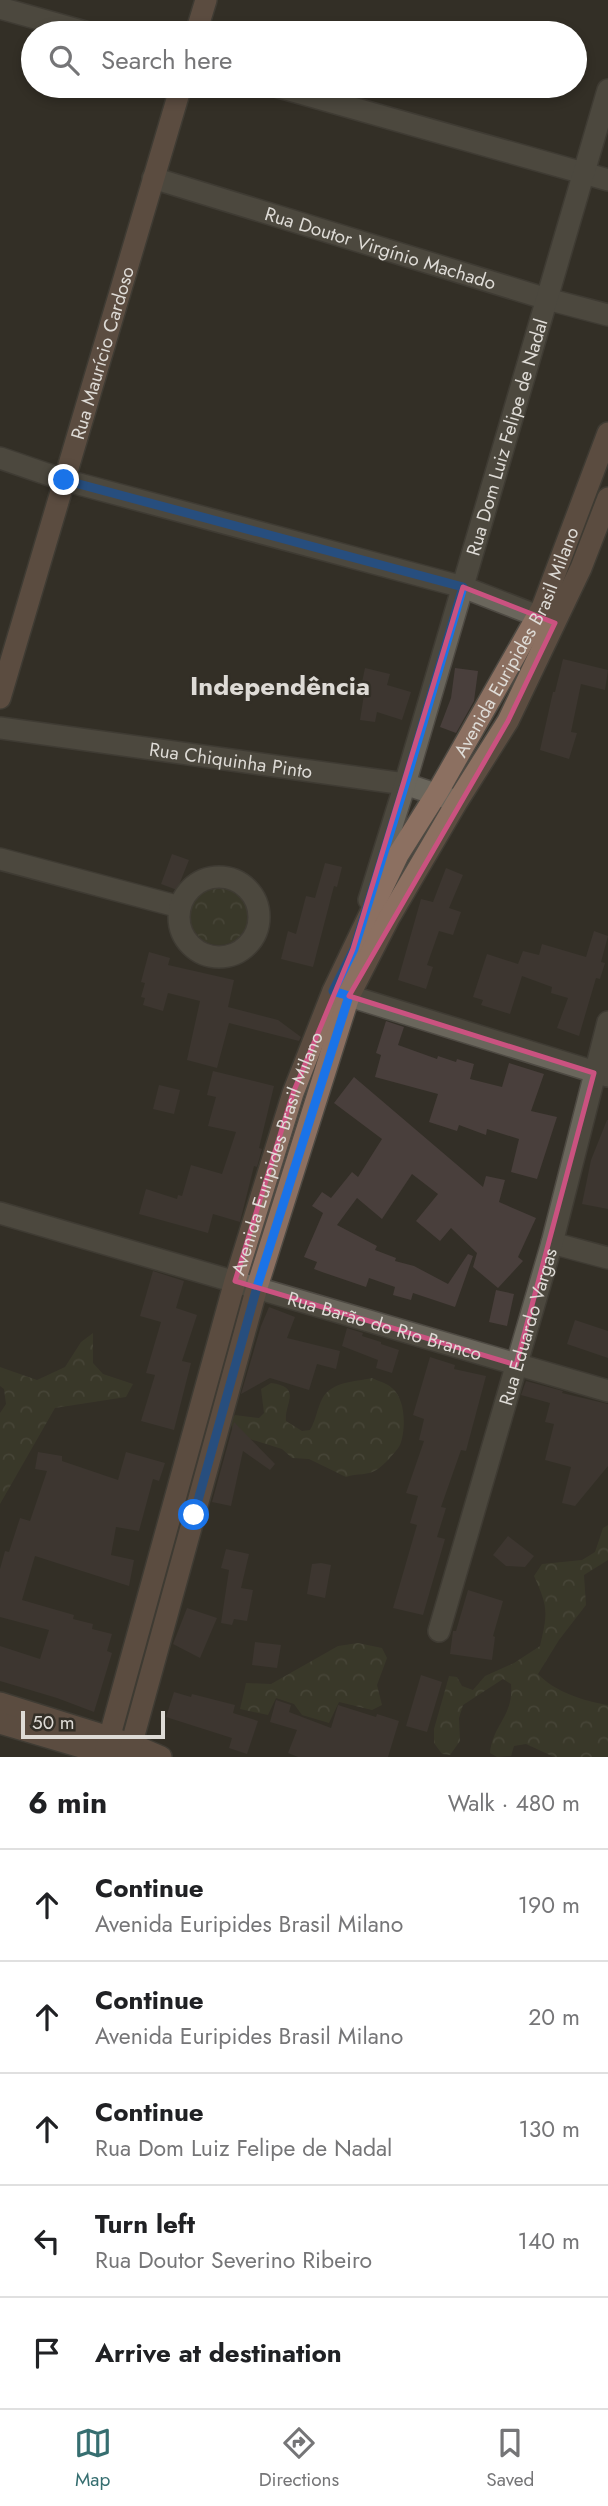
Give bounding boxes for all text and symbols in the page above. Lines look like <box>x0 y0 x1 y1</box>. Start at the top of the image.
search box <box>21 21 587 98</box>
icon: search <box>45 41 83 79</box>
text: Search here <box>101 41 233 79</box>
street label: Rua Doutor Virgínio Machado <box>261 200 499 297</box>
street label: Rua Maurício Cardoso <box>64 263 141 443</box>
street label: Rua Dom Luiz Felipe de Nadal <box>460 315 554 559</box>
route end <box>48 464 79 495</box>
street label: Avenida Euripides Brasil Milano <box>447 523 585 762</box>
district label: Independência <box>190 667 370 705</box>
street label: Rua Chiquinha Pinto <box>148 736 314 785</box>
street label: Avenida Euripides Brasil Milano <box>225 1028 330 1279</box>
street label: Rua Eduardo Vargas <box>492 1244 564 1409</box>
street label: Rua Barão do Rio Branco <box>284 1285 485 1367</box>
route start <box>178 1499 209 1530</box>
scale bar <box>21 1708 164 1740</box>
text: 50 m <box>32 1709 75 1736</box>
text: 6 min <box>28 1781 107 1824</box>
text: Walk · 480 m <box>448 1786 580 1820</box>
text: Continue <box>95 1869 204 1907</box>
icon: ahead <box>28 1886 66 1924</box>
text: 190 m <box>518 1888 580 1922</box>
text: Avenida Euripides Brasil Milano <box>95 1907 403 1941</box>
text: Continue <box>95 1981 204 2019</box>
icon: ahead <box>28 1998 66 2036</box>
text: 20 m <box>528 2000 580 2034</box>
text: Avenida Euripides Brasil Milano <box>95 2019 403 2053</box>
text: Continue <box>95 2093 204 2131</box>
icon: ahead <box>28 2110 66 2148</box>
text: 130 m <box>518 2112 580 2146</box>
text: Rua Dom Luiz Felipe de Nadal <box>95 2131 392 2165</box>
text: Turn left <box>95 2205 195 2243</box>
icon: left <box>28 2222 66 2260</box>
text: 140 m <box>518 2224 580 2258</box>
text: Rua Doutor Severino Ribeiro <box>95 2243 372 2277</box>
icon: arrive <box>28 2334 66 2372</box>
text: Arrive at destination <box>95 2334 342 2372</box>
tab: Map <box>74 2424 112 2493</box>
tab: Directions <box>259 2424 339 2493</box>
tab: Saved <box>486 2424 534 2493</box>

